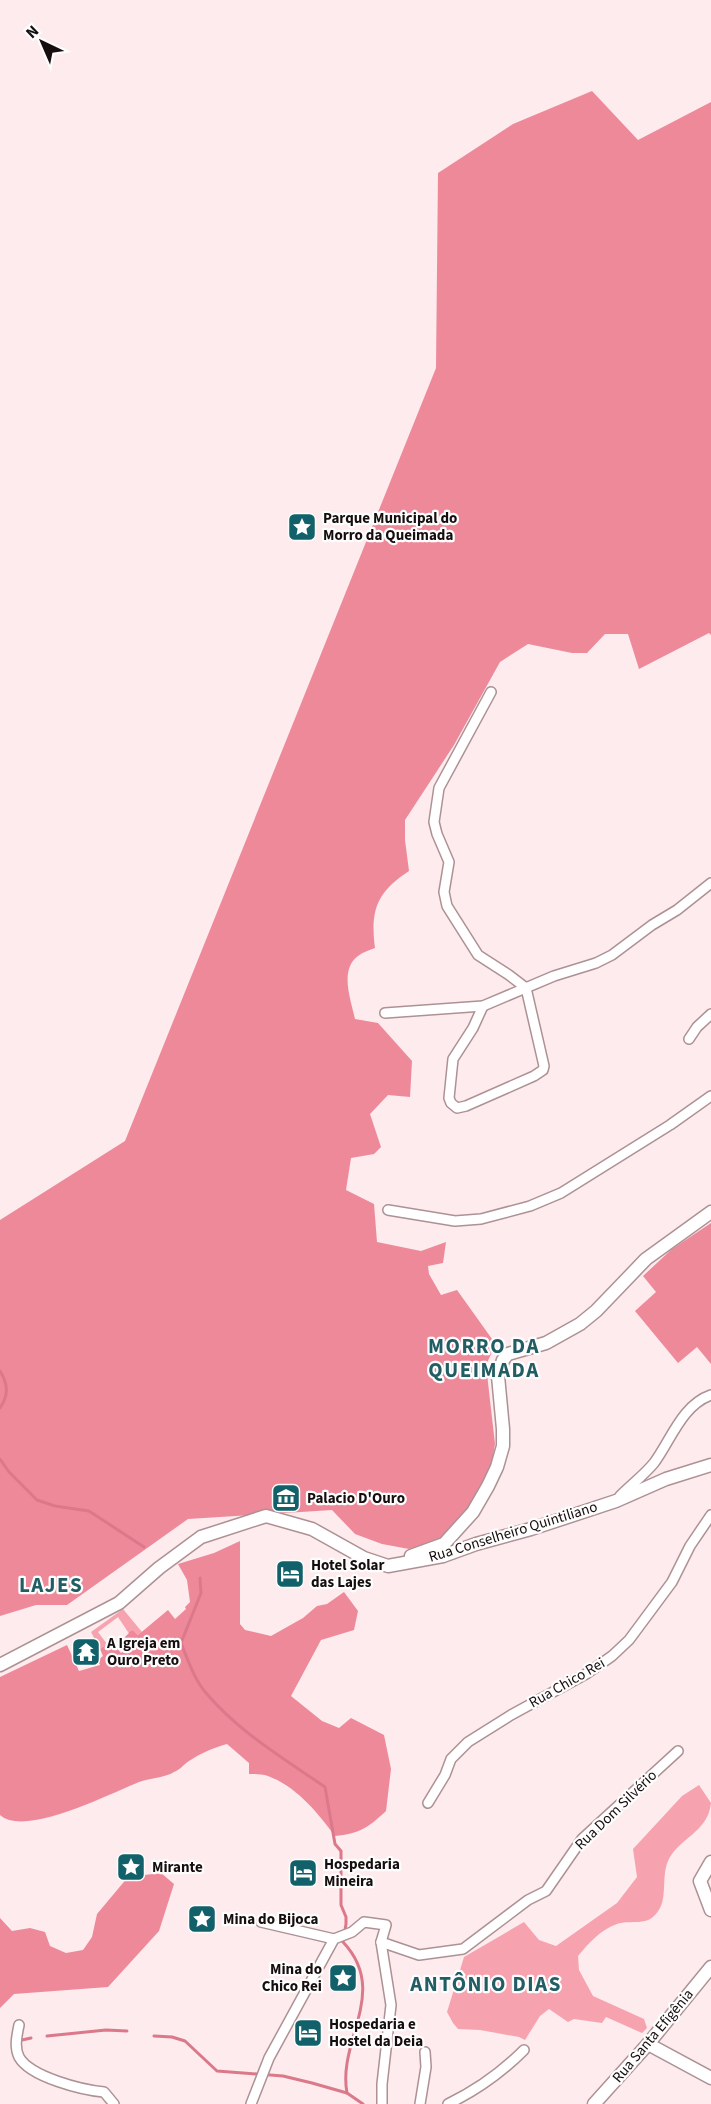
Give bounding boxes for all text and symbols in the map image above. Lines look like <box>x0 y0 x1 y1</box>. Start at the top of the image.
north arrow <box>12 12 72 72</box>
text: N <box>21 20 44 44</box>
place label: Parque Municipal do Morro da Queimada <box>323 508 457 546</box>
place icon: Parque Municipal do Morro da Queimada <box>286 511 318 543</box>
district label: MORRO DA QUEIMADA <box>428 1331 540 1385</box>
museum icon: Palacio D'Ouro <box>270 1482 302 1514</box>
place label: Palacio D'Ouro <box>307 1488 405 1509</box>
street label: Rua Conselheiro Quintiliano <box>426 1496 600 1568</box>
place label: Hotel Solar das Lajes <box>311 1555 384 1593</box>
hotel icon: Hotel Solar das Lajes <box>274 1558 306 1590</box>
district label: LAJES <box>19 1570 83 1600</box>
place label: A Igreja em Ouro Preto <box>106 1633 180 1671</box>
temple icon: A Igreja em Ouro Preto <box>70 1636 102 1668</box>
street label: Rua Chico Rei <box>525 1653 609 1713</box>
street label: Rua Dom Silvério <box>570 1765 662 1855</box>
place icon: Mirante <box>115 1851 147 1883</box>
place label: Hospedaria Mineira <box>324 1854 400 1892</box>
place label: Mirante <box>152 1857 203 1878</box>
hotel icon: Hospedaria Mineira <box>287 1857 319 1889</box>
place icon: Mina do Bijoca <box>186 1903 218 1935</box>
place label: Mina do Bijoca <box>223 1909 319 1930</box>
place label: Mina do Chico Rei <box>262 1959 322 1997</box>
place icon: Mina do Chico Rei <box>327 1962 359 1994</box>
district label: ANTÔNIO DIAS <box>409 1969 562 1999</box>
street label: Rua Santa Efigênia <box>607 1985 699 2087</box>
place label: Hospedaria e Hostel da Deia <box>329 2014 423 2052</box>
hotel icon: Hospedaria e Hostel da Deia <box>292 2017 324 2049</box>

